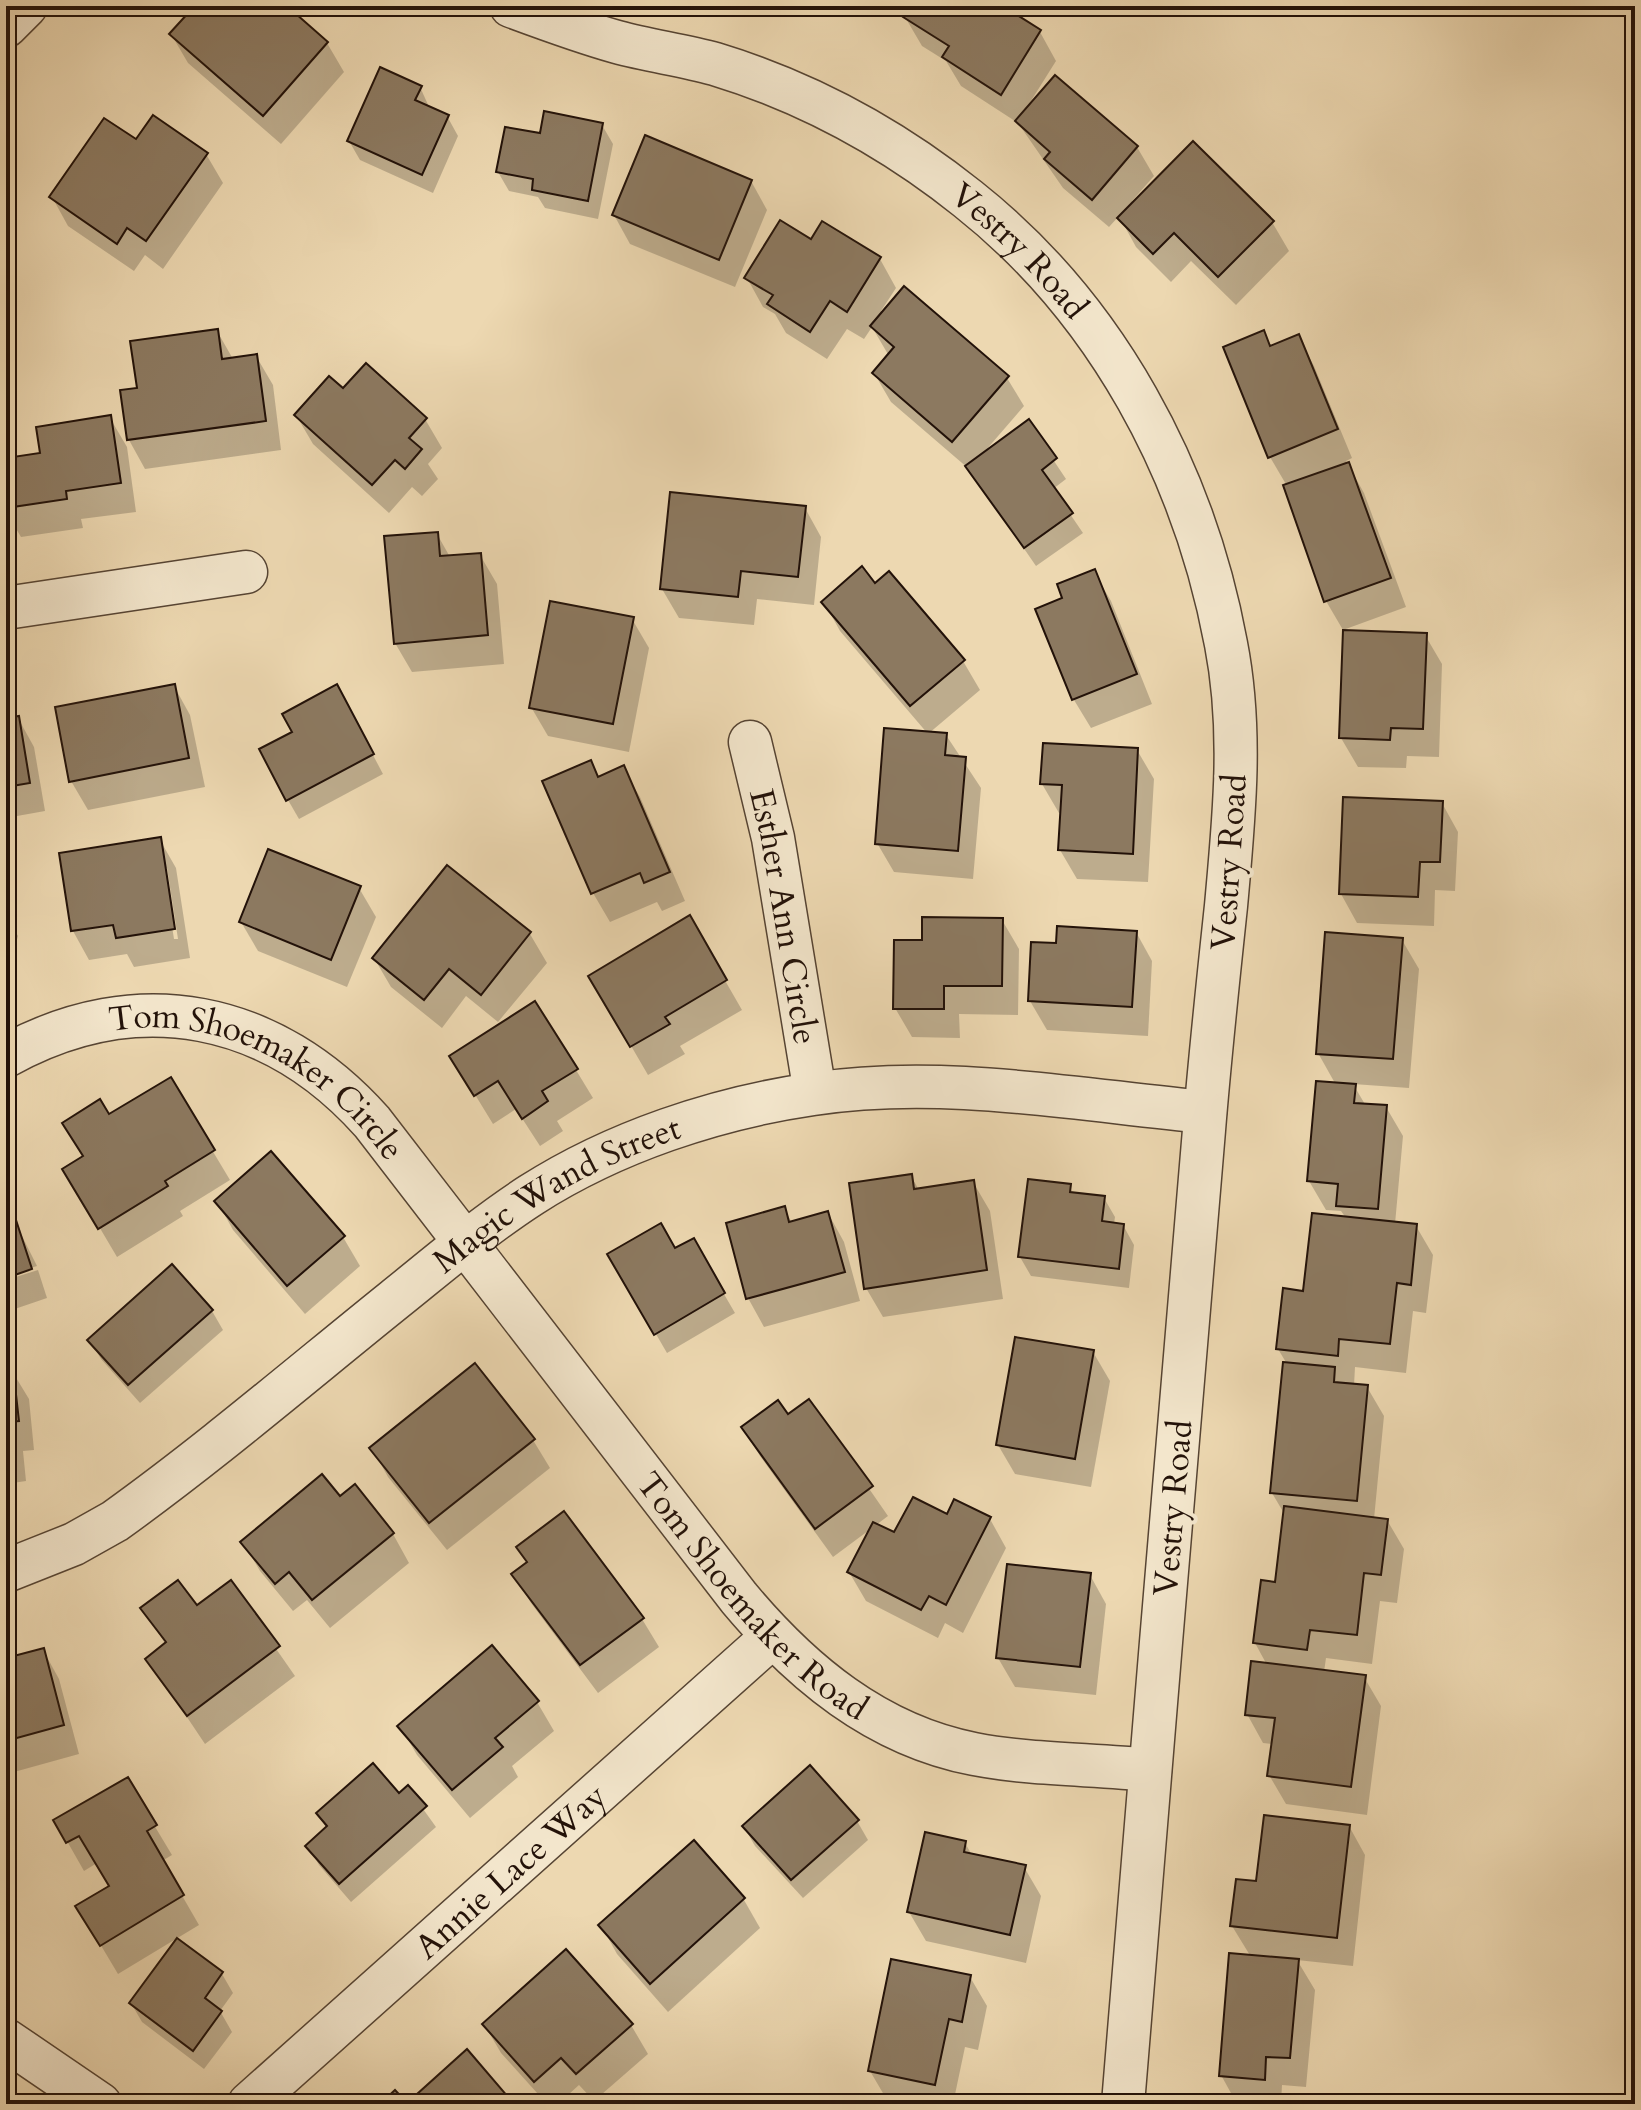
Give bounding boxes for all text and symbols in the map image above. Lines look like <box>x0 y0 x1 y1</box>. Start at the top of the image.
street label: Vestry Road <box>941 172 1098 329</box>
street label: Vestry Road <box>1200 772 1258 952</box>
street label: Esther Ann Circle <box>738 784 829 1048</box>
street label: Tom Shoemaker Circle <box>106 993 415 1169</box>
street label: Magic Wand Street <box>423 1105 687 1284</box>
street label: Vestry Road <box>1142 1418 1204 1598</box>
street label: Tom Shoemaker Road <box>626 1462 877 1731</box>
street label: Annie Lace Way <box>405 1774 617 1970</box>

